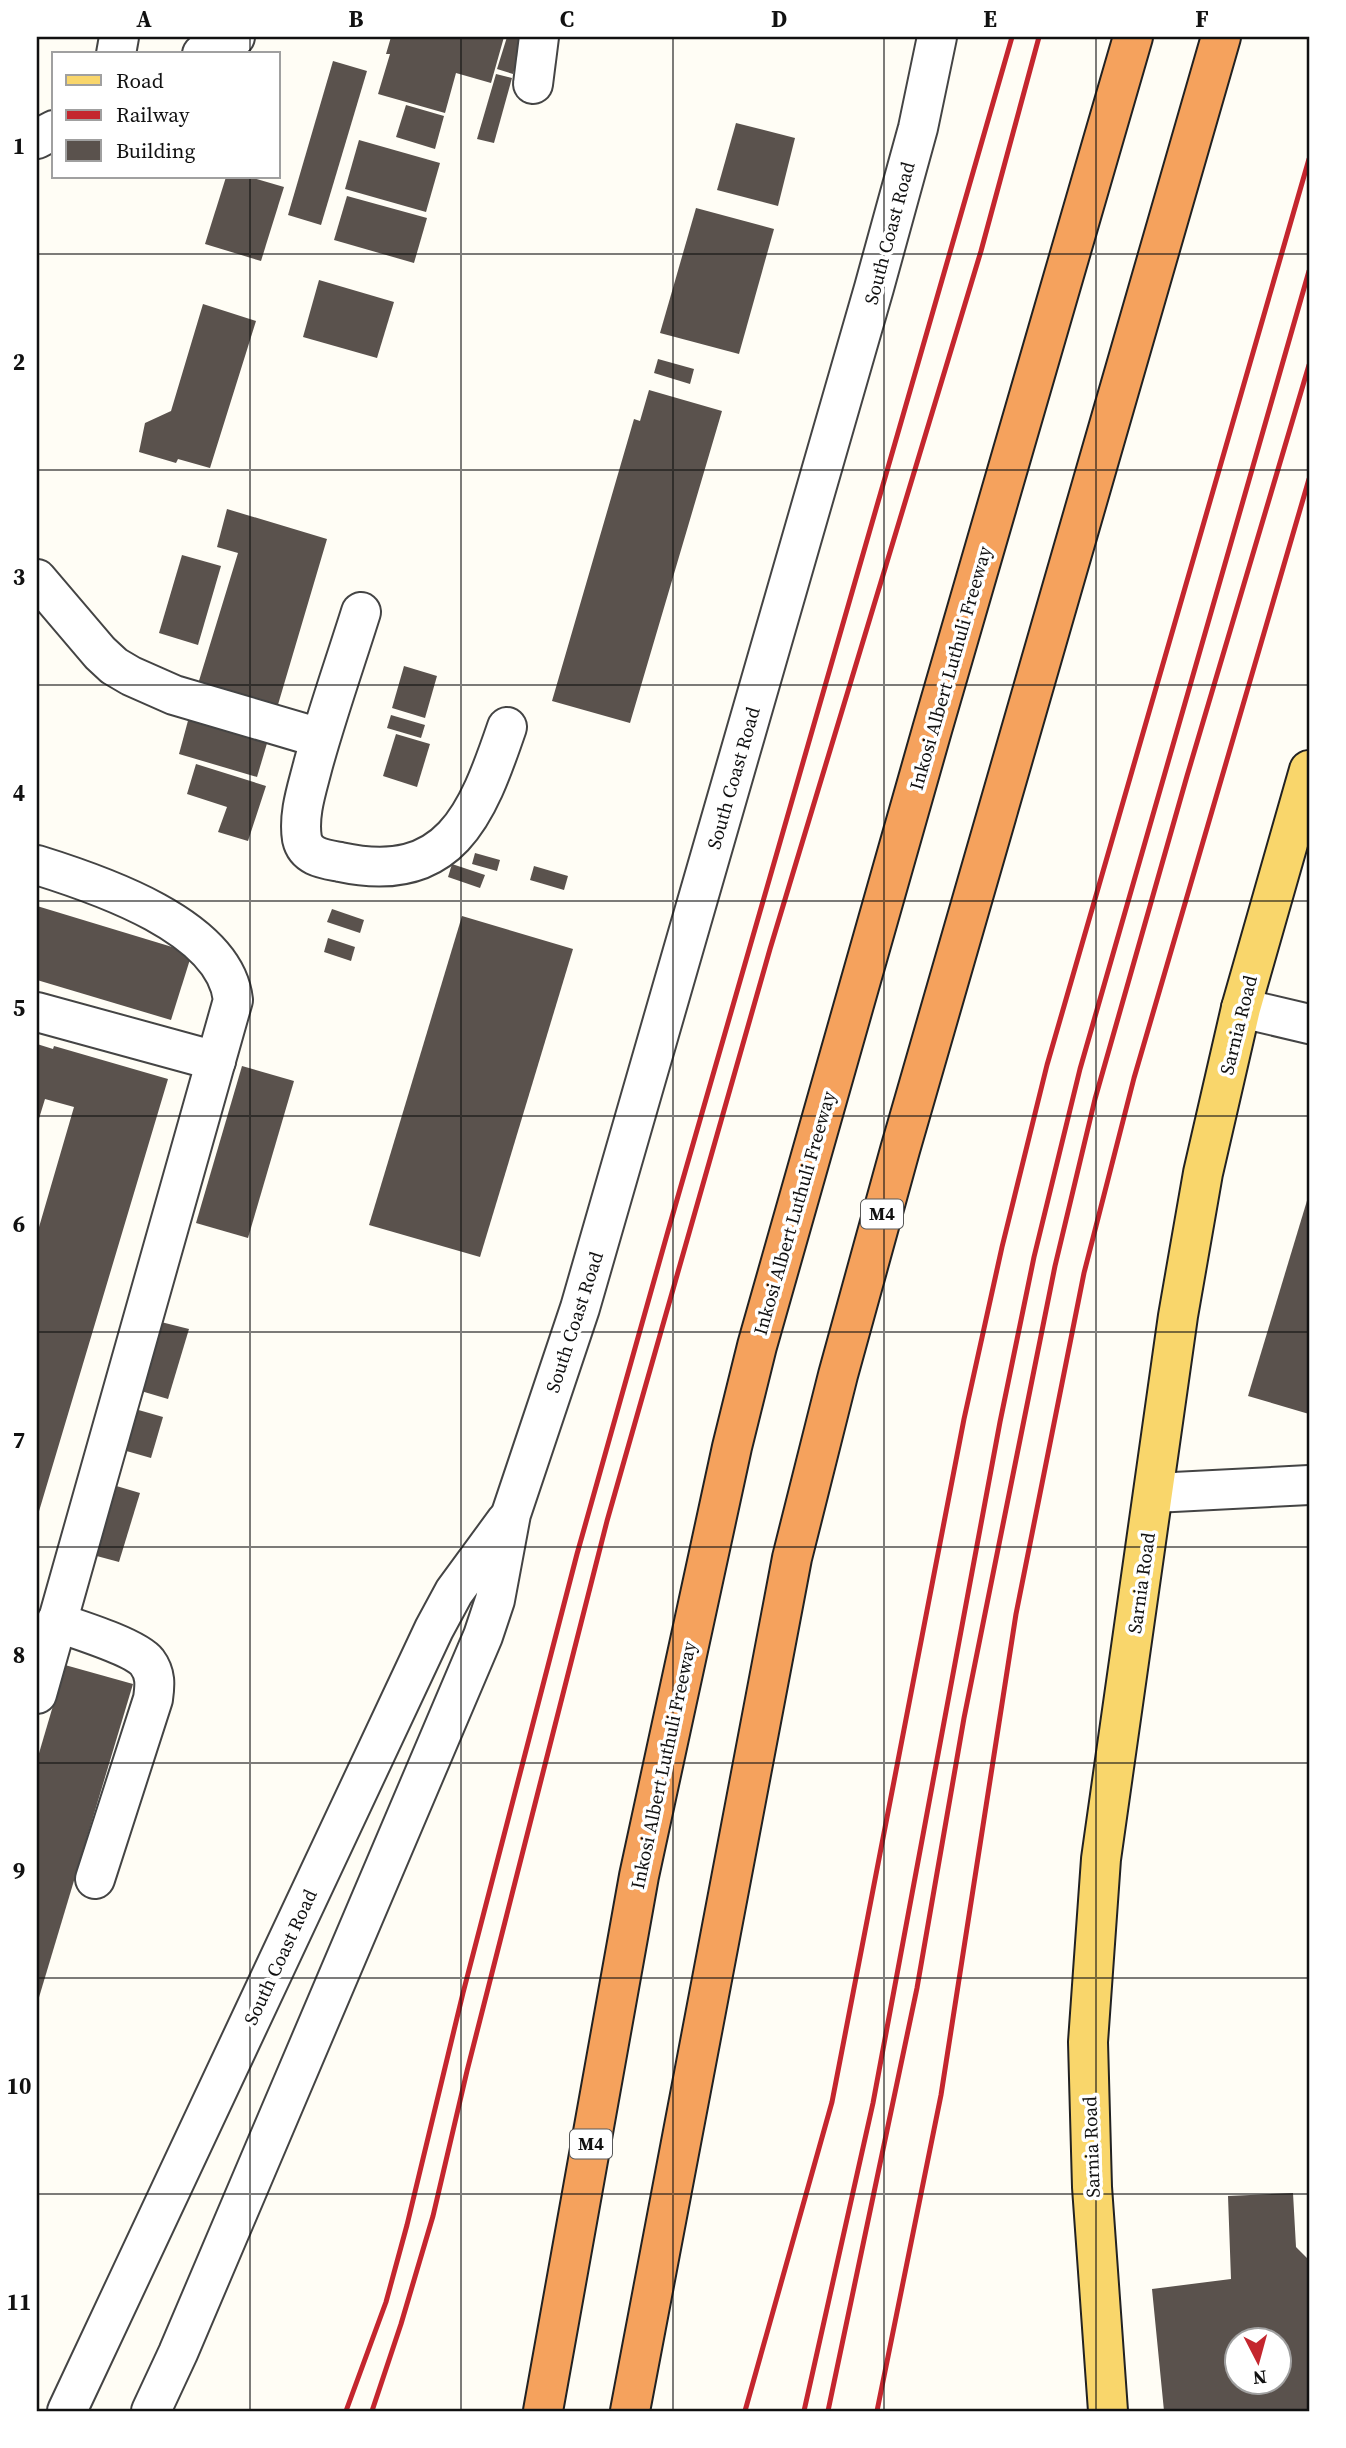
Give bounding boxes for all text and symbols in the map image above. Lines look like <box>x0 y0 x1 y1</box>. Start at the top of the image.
text: A <box>136 3 152 35</box>
text: B <box>349 3 364 35</box>
text: C <box>560 3 574 35</box>
text: D <box>771 3 787 35</box>
text: E <box>983 3 997 35</box>
text: F <box>1195 3 1209 35</box>
legend <box>52 52 280 178</box>
text: Road <box>116 66 164 95</box>
text: Railway <box>116 100 190 129</box>
text: 1 <box>13 130 25 162</box>
text: Building <box>116 136 195 165</box>
street label: South Coast Road <box>857 158 921 307</box>
text: 2 <box>13 346 25 378</box>
street label: Inkosi Albert Luthuli Freeway <box>903 543 997 793</box>
text: 3 <box>13 561 25 593</box>
street label: South Coast Road <box>700 704 766 852</box>
text: 4 <box>13 777 25 809</box>
street label: Sarnia Road <box>1213 972 1263 1077</box>
text: 5 <box>13 992 25 1024</box>
street label: Inkosi Albert Luthuli Freeway <box>747 1088 841 1338</box>
road number: M4 <box>861 1199 903 1228</box>
text: 6 <box>13 1208 25 1240</box>
street label: South Coast Road <box>539 1248 609 1396</box>
text: 7 <box>13 1424 25 1456</box>
street label: Sarnia Road <box>1121 1531 1161 1635</box>
street label: Inkosi Albert Luthuli Freeway <box>624 1638 702 1891</box>
text: 8 <box>13 1639 25 1671</box>
text: 9 <box>13 1855 25 1887</box>
street label: South Coast Road <box>237 1885 323 2029</box>
text: 10 <box>7 2070 31 2102</box>
street label: Sarnia Road <box>1076 2096 1106 2198</box>
road number: M4 <box>570 2130 612 2158</box>
text: 11 <box>7 2286 31 2318</box>
north arrow <box>1224 2326 1294 2396</box>
text: N <box>1251 2364 1268 2392</box>

